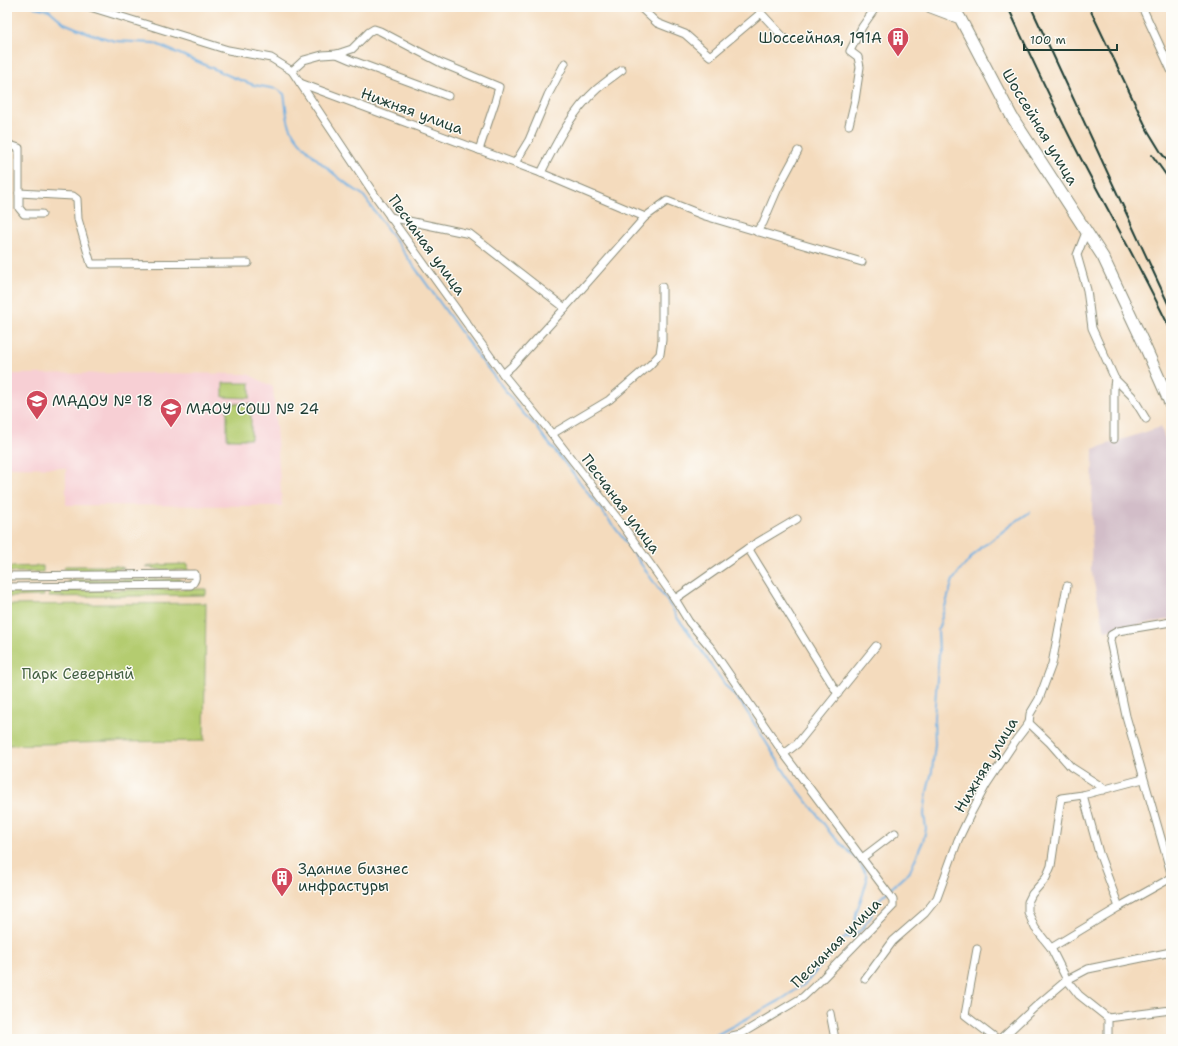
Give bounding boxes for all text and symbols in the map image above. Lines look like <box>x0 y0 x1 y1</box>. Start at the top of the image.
building icon: Шоссейная, 191А <box>885 25 911 58</box>
scale bar <box>1024 26 1117 52</box>
place label: Шоссейная, 191А <box>759 28 882 48</box>
text: 100 m <box>1030 32 1066 48</box>
street label: Шоссейная улица <box>997 65 1083 190</box>
street label: Нижняя улица <box>358 83 467 139</box>
street label: Песчаная улица <box>384 191 471 300</box>
school or university icon: МАДОУ № 18 <box>24 388 50 421</box>
place label: МАДОУ № 18 <box>52 391 153 411</box>
school or university icon: МАОУ СОШ № 24 <box>158 396 184 429</box>
place label: МАОУ СОШ № 24 <box>186 399 319 419</box>
street label: Песчаная улица <box>577 450 665 558</box>
park label: Парк Северный <box>22 664 134 684</box>
street label: Нижняя улица <box>950 713 1023 816</box>
place label: Здание бизнес инфрастуры <box>298 859 409 896</box>
building icon: Здание бизнес инфрастуры <box>269 865 295 898</box>
street label: Песчаная улица <box>787 893 886 992</box>

